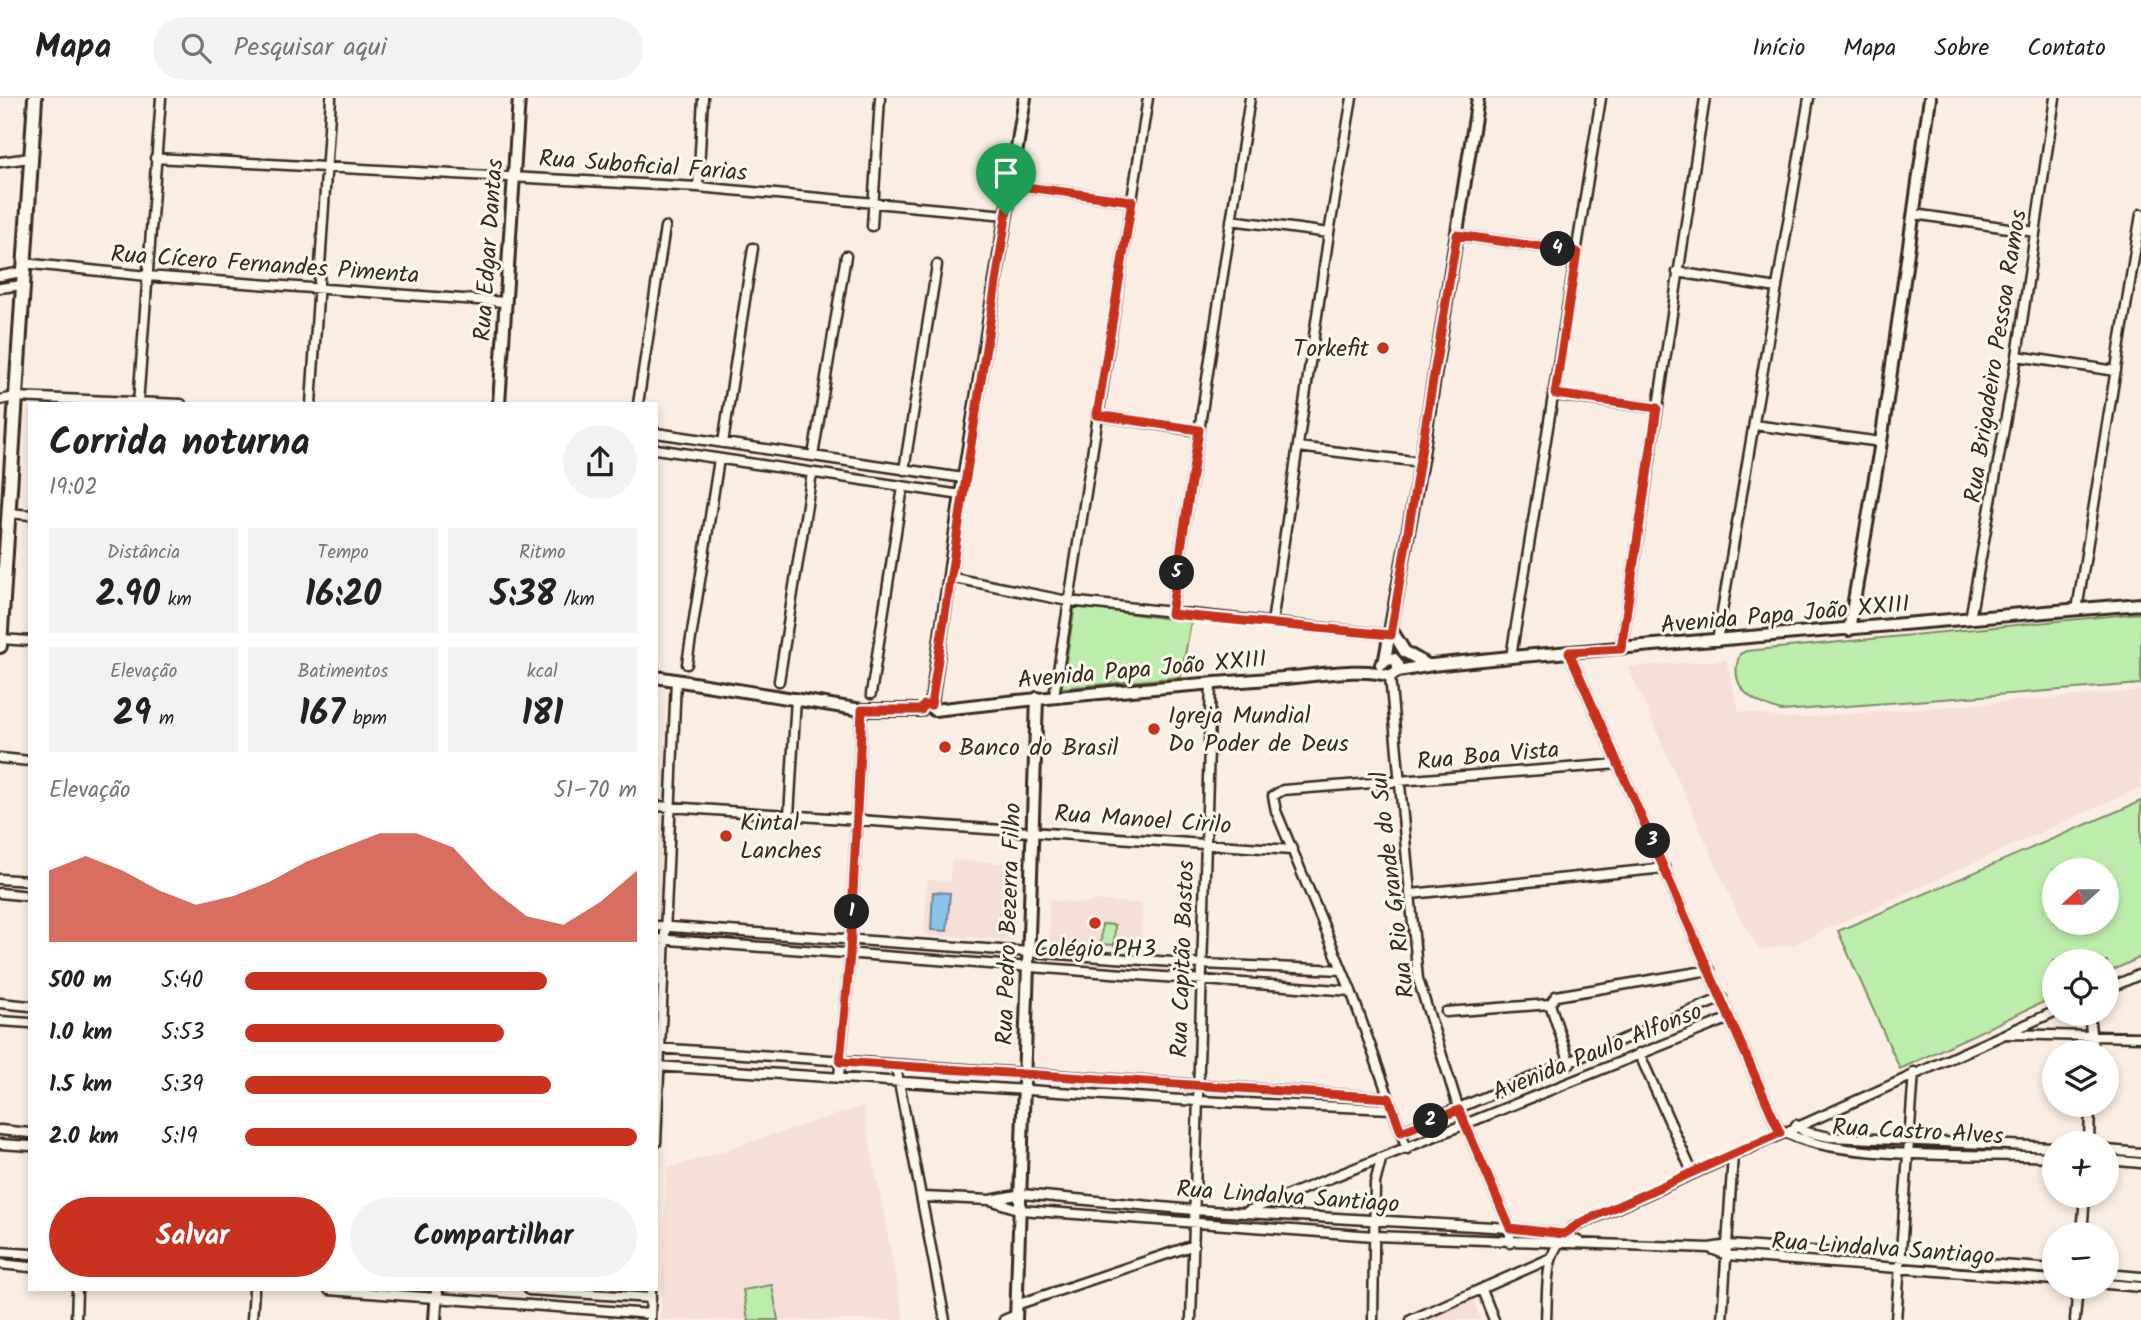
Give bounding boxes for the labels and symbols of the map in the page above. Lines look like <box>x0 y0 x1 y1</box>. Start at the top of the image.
street label: Rua Suboficial Farias <box>537 140 748 193</box>
pin <box>976 143 1036 215</box>
street label: Rua Edgar Dantas <box>464 157 515 343</box>
street label: Rua Brigadeiro Pessoa Ramos <box>1954 207 2039 506</box>
pin: 4 <box>1540 232 1576 266</box>
street label: Rua Cícero Fernandes Pimenta <box>109 235 420 296</box>
place label: Torkefit <box>1293 330 1370 369</box>
marker: Torkefit <box>1375 340 1391 356</box>
pin: 5 <box>1160 556 1194 590</box>
street label: Avenida Papa João XXIII <box>1659 585 1911 646</box>
street label: Avenida Papa João XXIII <box>1016 640 1268 701</box>
place label: Igreja Mundial Do Poder de Deus <box>1168 697 1349 764</box>
marker: Igreja Mundial Do Poder de Deus <box>1146 721 1162 737</box>
place label: Banco do Brasil <box>959 729 1118 768</box>
street label: Rua Boa Vista <box>1415 731 1561 782</box>
marker: Banco do Brasil <box>937 739 953 755</box>
street label: Rua Rio Grande do Sul <box>1360 769 1427 1001</box>
street label: Rua Manoel Cirilo <box>1053 795 1233 846</box>
street label: Rua Pedro Bezerra Filho <box>986 802 1033 1046</box>
place label: Kintal Lanches <box>740 804 822 871</box>
pin: 3 <box>1636 824 1670 858</box>
marker: Kintal Lanches <box>718 828 734 844</box>
north arrow <box>2042 858 2119 934</box>
street label: Rua Capitão Bastos <box>1161 860 1206 1058</box>
pin: 1 <box>834 894 870 930</box>
marker: Colégio PH3 <box>1087 915 1103 931</box>
place label: Colégio PH3 <box>1034 930 1156 969</box>
street label: Avenida Paulo Alfonso <box>1487 992 1709 1112</box>
pin: 2 <box>1414 1104 1448 1138</box>
street label: Rua Castro Alves <box>1831 1109 2005 1156</box>
street label: Rua Lindalva Santiago <box>1175 1170 1401 1225</box>
street label: Rua Lindalva Santiago <box>1770 1222 1996 1277</box>

